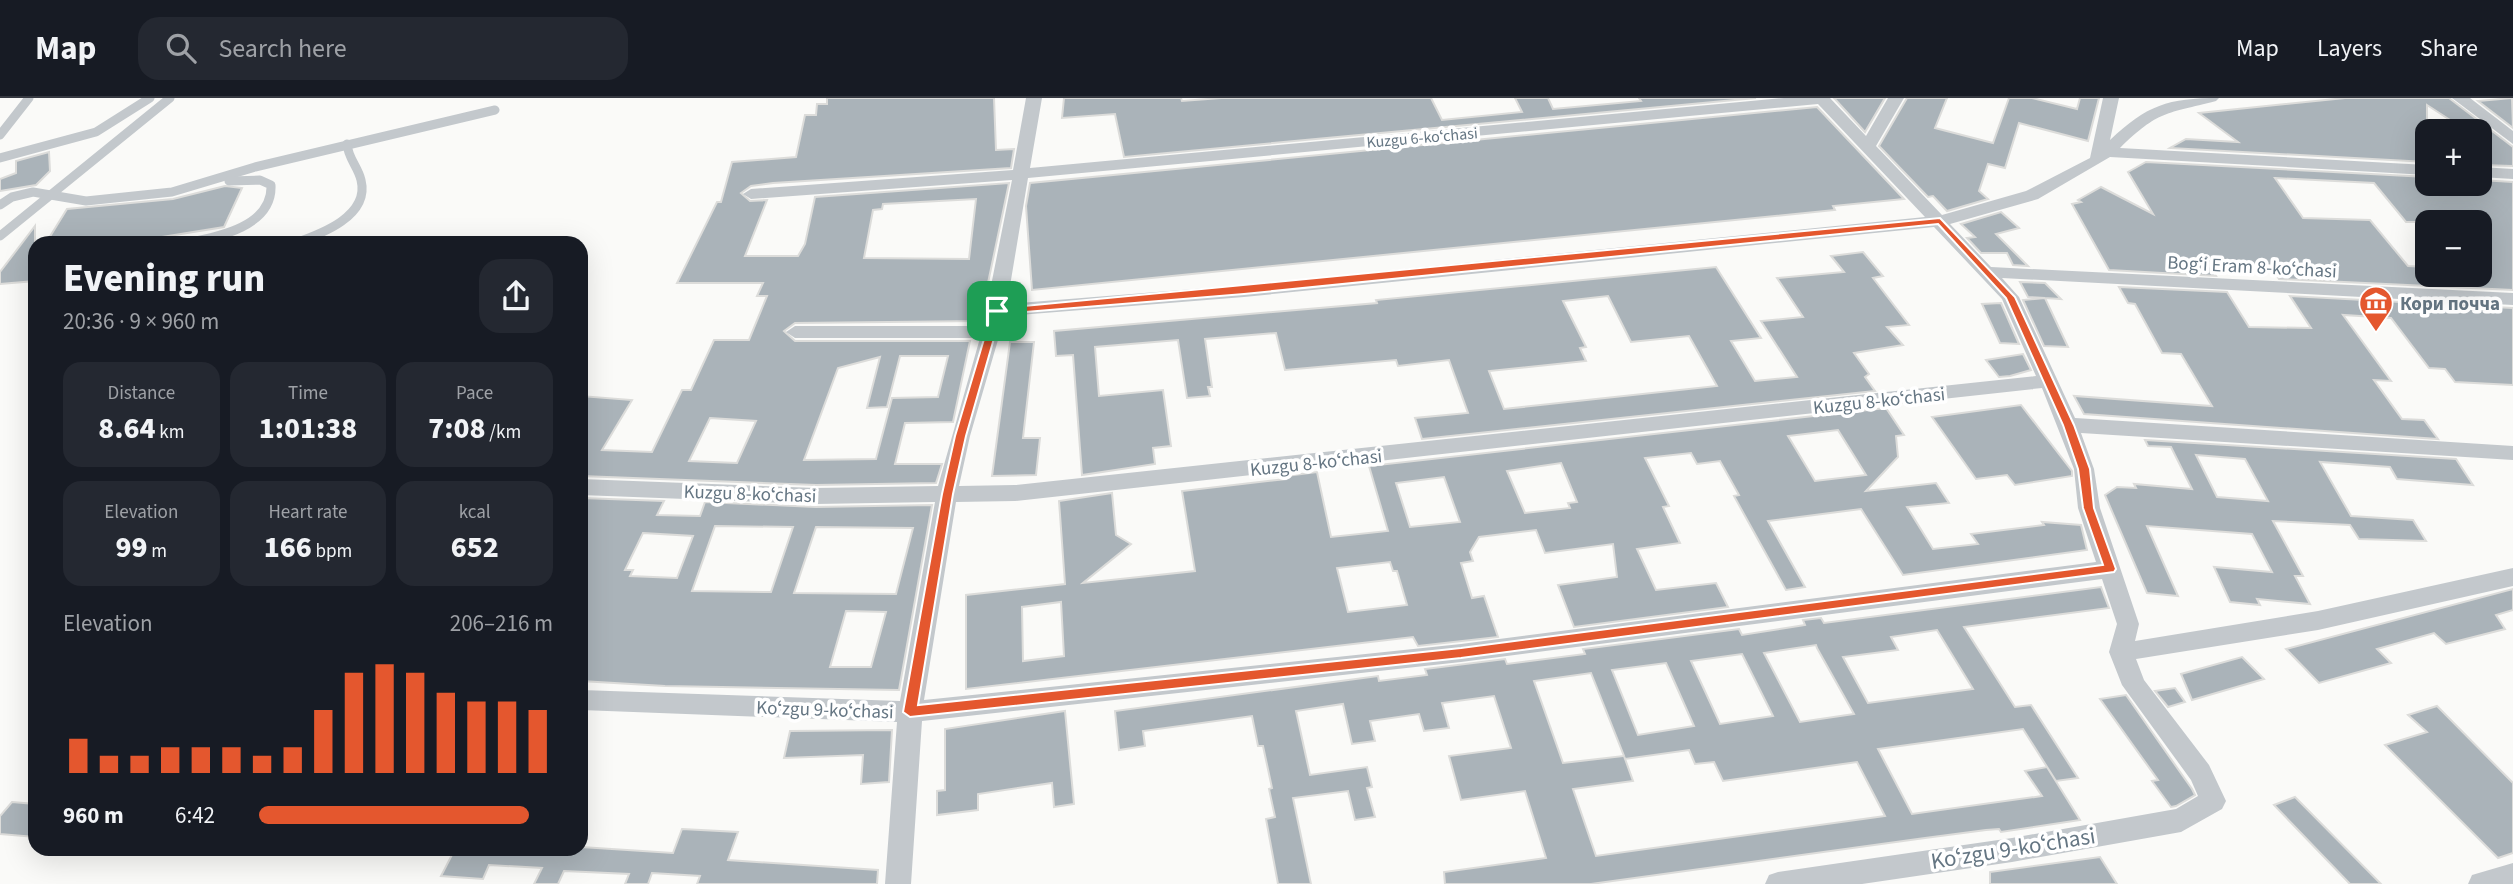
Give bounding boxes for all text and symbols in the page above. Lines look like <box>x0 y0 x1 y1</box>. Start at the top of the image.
search box <box>138 17 628 80</box>
text: Map <box>35 25 96 72</box>
icon: search <box>162 29 200 67</box>
text: Search here <box>218 30 347 67</box>
text: Map <box>2236 31 2279 66</box>
text: Layers <box>2317 31 2382 66</box>
text: Share <box>2420 31 2478 66</box>
map controls <box>2415 119 2492 287</box>
button: + <box>2415 119 2492 196</box>
street label: Kuzgu 6-koʻchasi <box>1365 122 1479 154</box>
button: − <box>2415 210 2492 287</box>
street label: Bogʻi Eram 8-koʻchasi <box>2167 250 2337 285</box>
text: Evening run <box>63 252 265 306</box>
button: share <box>479 259 553 333</box>
pin <box>967 281 1027 341</box>
museum icon: Кори почча <box>2357 284 2395 333</box>
place label: Кори почча <box>2400 291 2500 318</box>
icon: arrive <box>978 292 1016 330</box>
text: 20:36 · 9 × 960 m <box>63 305 219 338</box>
text: Distance <box>108 380 175 407</box>
text: Time <box>288 380 328 407</box>
text: Pace <box>456 380 493 407</box>
street label: Kuzgu 8-koʻchasi <box>1812 381 1947 422</box>
text: 8.64 <box>98 407 156 450</box>
text: 1:01:38 <box>259 407 357 450</box>
text: 7:08 <box>428 407 486 450</box>
text: km <box>156 419 185 446</box>
text: /km <box>486 419 521 446</box>
street label: Kuzgu 8-koʻchasi <box>1249 443 1384 484</box>
street label: Kuzgu 8-koʻchasi <box>683 479 817 510</box>
text: Elevation <box>104 499 178 526</box>
text: Heart rate <box>268 499 347 526</box>
text: kcal <box>459 499 491 526</box>
text: 99 <box>116 526 148 569</box>
text: 166 <box>264 526 312 569</box>
text: 652 <box>451 526 499 569</box>
text: m <box>148 538 167 565</box>
text: bpm <box>312 538 352 565</box>
text: Elevation <box>63 607 153 640</box>
text: 206–216 m <box>450 607 553 640</box>
street label: Koʻzgu 9-koʻchasi <box>756 695 894 726</box>
text: 960 m <box>63 799 124 832</box>
text: 6:42 <box>175 799 215 832</box>
street label: Koʻzgu 9-koʻchasi <box>1928 819 2098 878</box>

